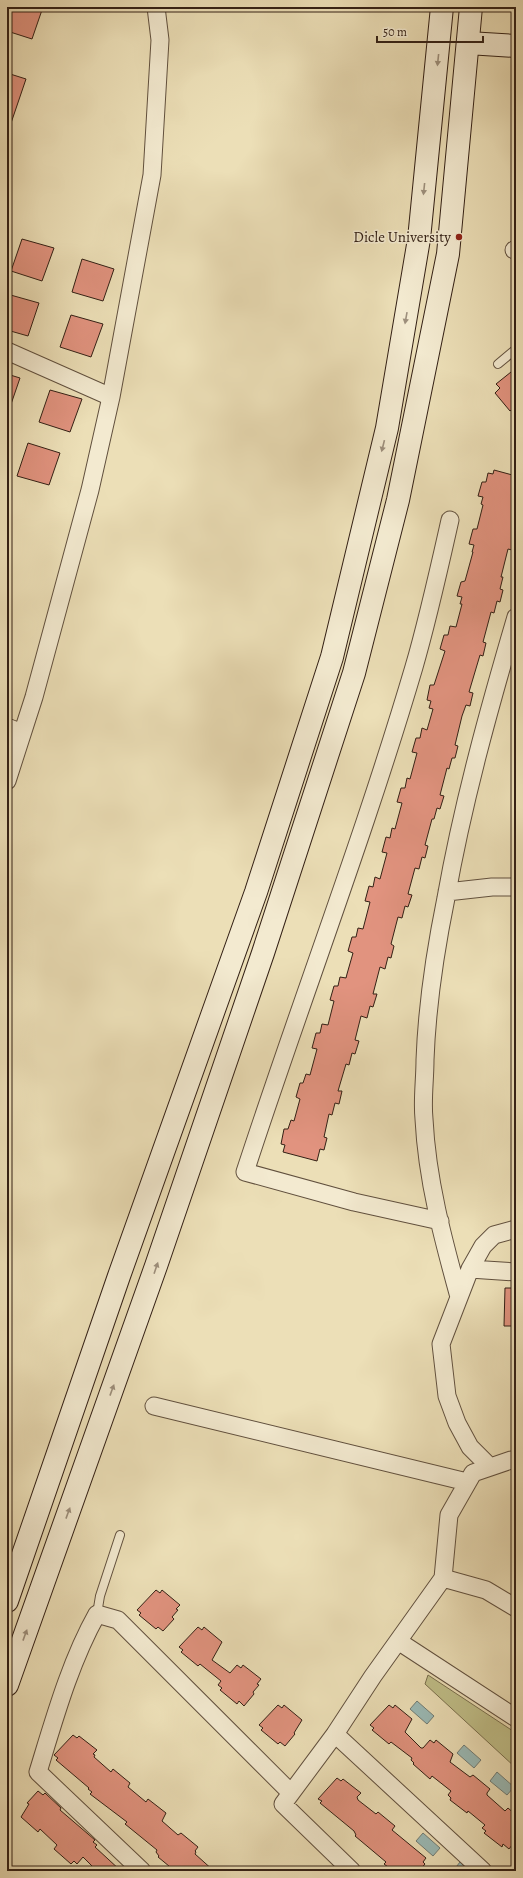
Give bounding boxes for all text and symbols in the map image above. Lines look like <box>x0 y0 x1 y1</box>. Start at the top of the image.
scale bar <box>377 18 483 44</box>
text: 50 m <box>383 24 407 40</box>
one-way arrow <box>434 54 441 66</box>
one-way arrow <box>421 183 427 195</box>
place label: Dicle University <box>353 227 451 247</box>
marker: Dicle University <box>454 232 464 242</box>
one-way arrow <box>402 312 408 324</box>
one-way arrow <box>379 439 385 452</box>
one-way arrow <box>153 1261 159 1273</box>
one-way arrow <box>109 1384 115 1396</box>
one-way arrow <box>66 1506 72 1518</box>
one-way arrow <box>22 1629 28 1641</box>

